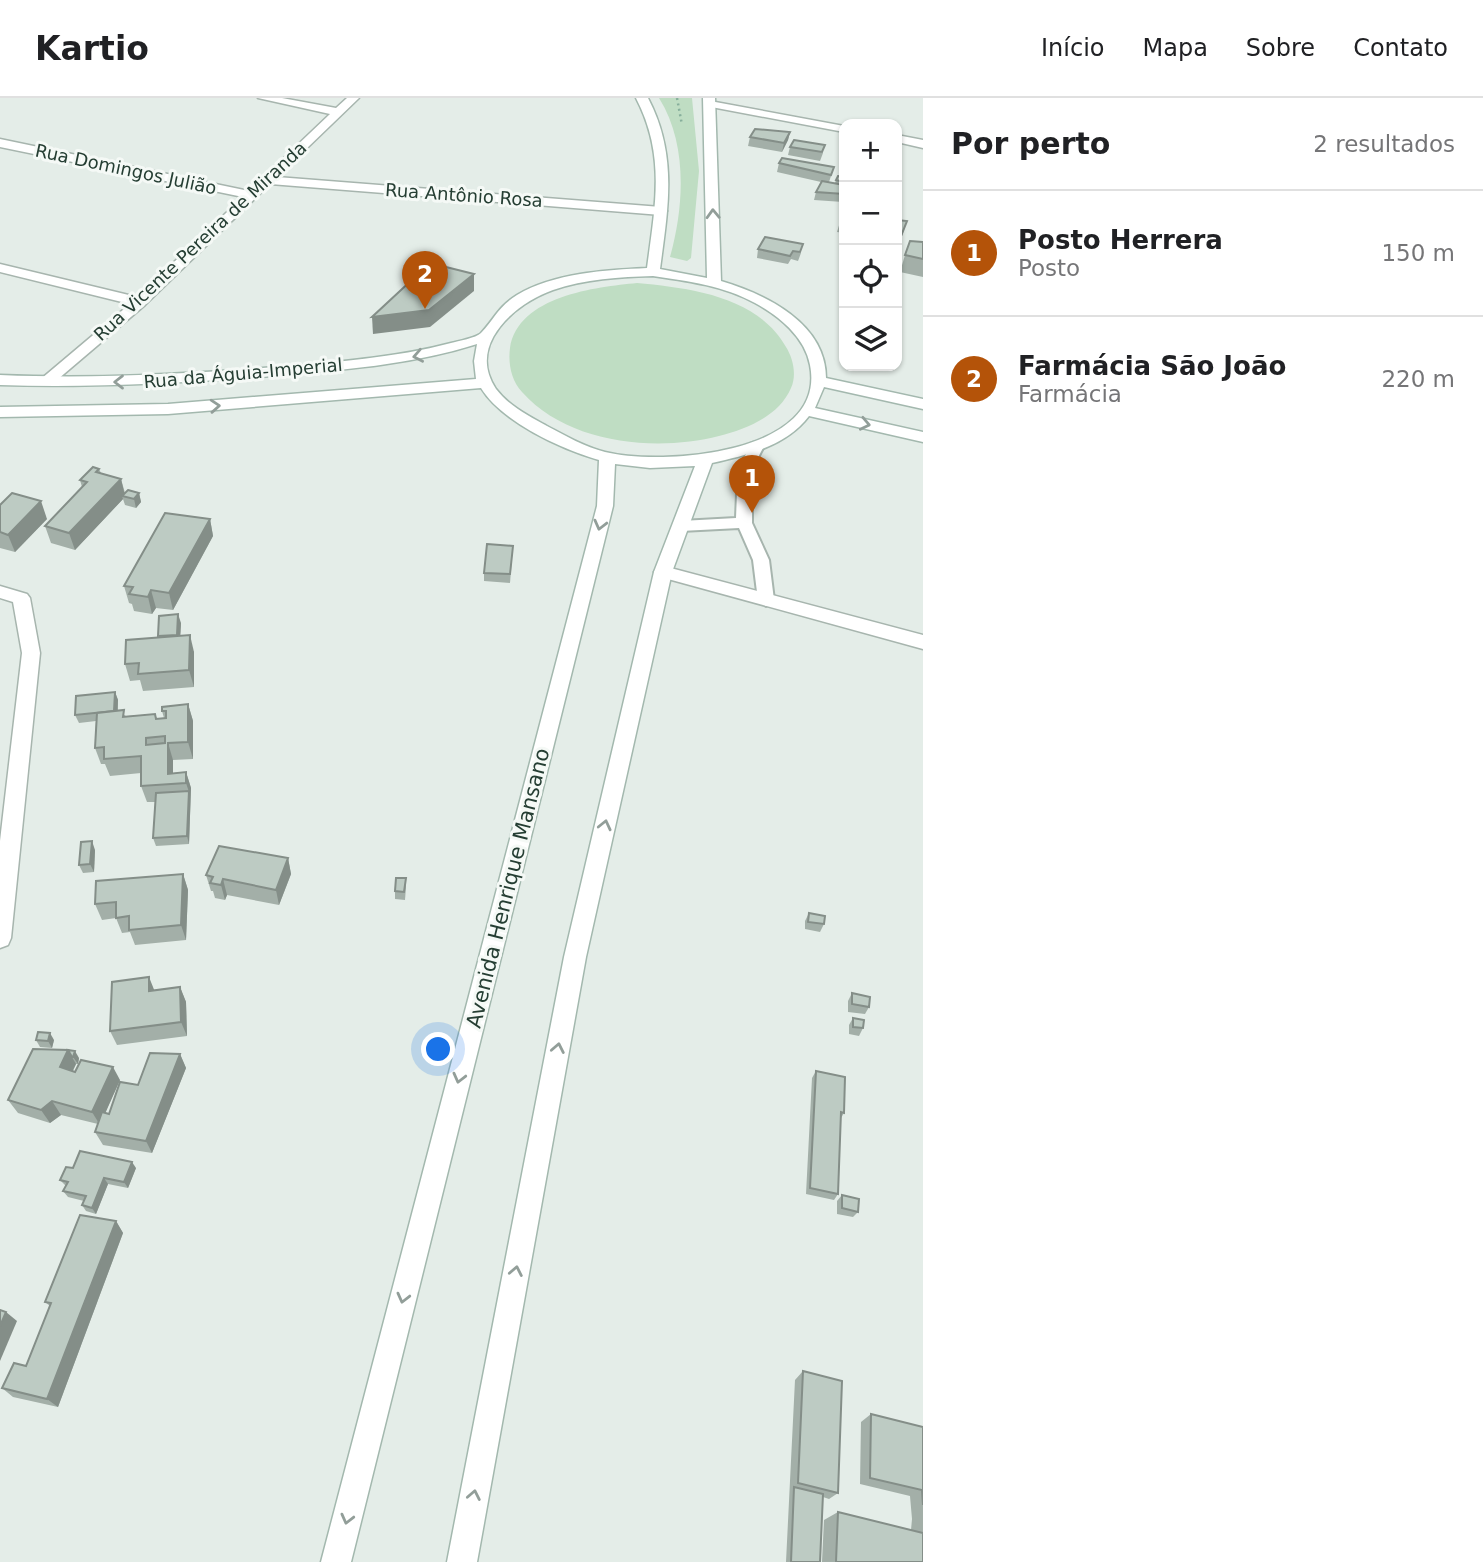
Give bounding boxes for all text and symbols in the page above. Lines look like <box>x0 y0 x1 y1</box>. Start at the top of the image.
text: Kartio <box>35 29 149 68</box>
text: Início <box>1041 34 1105 62</box>
text: Mapa <box>1143 34 1208 62</box>
text: Sobre <box>1246 34 1315 62</box>
text: Contato <box>1353 34 1448 62</box>
map controls <box>839 119 902 371</box>
button: + <box>839 119 902 182</box>
text: Por perto <box>951 126 1110 161</box>
text: 2 resultados <box>1313 131 1455 157</box>
street label: Rua Vicente Pereira de Miranda <box>90 137 310 345</box>
street label: Rua Domingos Julião <box>33 139 219 199</box>
street label: Rua Antônio Rosa <box>384 179 544 211</box>
button: − <box>839 182 902 245</box>
one-way arrow <box>705 208 720 219</box>
text: Posto Herrera <box>1018 225 1223 255</box>
text: 1 <box>966 240 982 266</box>
text: 150 m <box>1381 240 1455 266</box>
button: locate <box>839 245 902 308</box>
pin: 2 <box>402 251 448 309</box>
text: Posto <box>1018 255 1080 281</box>
button: layers <box>839 308 902 371</box>
one-way arrow <box>412 348 424 363</box>
text: Farmácia São João <box>1018 351 1286 381</box>
street label: Rua da Águia-Imperial <box>143 354 343 392</box>
text: 2 <box>966 366 982 392</box>
text: 220 m <box>1381 366 1455 392</box>
one-way arrow <box>113 374 123 390</box>
text: Farmácia <box>1018 381 1122 407</box>
one-way arrow <box>210 399 221 414</box>
one-way arrow <box>859 416 871 430</box>
pin: 1 <box>729 455 775 513</box>
one-way arrow <box>594 519 608 531</box>
street label: Avenida Henrique Mansano <box>462 746 554 1030</box>
one-way arrow <box>597 819 612 831</box>
your location <box>421 1032 455 1066</box>
one-way arrow <box>550 1042 565 1054</box>
one-way arrow <box>453 1072 467 1084</box>
one-way arrow <box>508 1265 523 1277</box>
one-way arrow <box>397 1292 411 1304</box>
one-way arrow <box>466 1489 481 1501</box>
one-way arrow <box>341 1513 355 1525</box>

